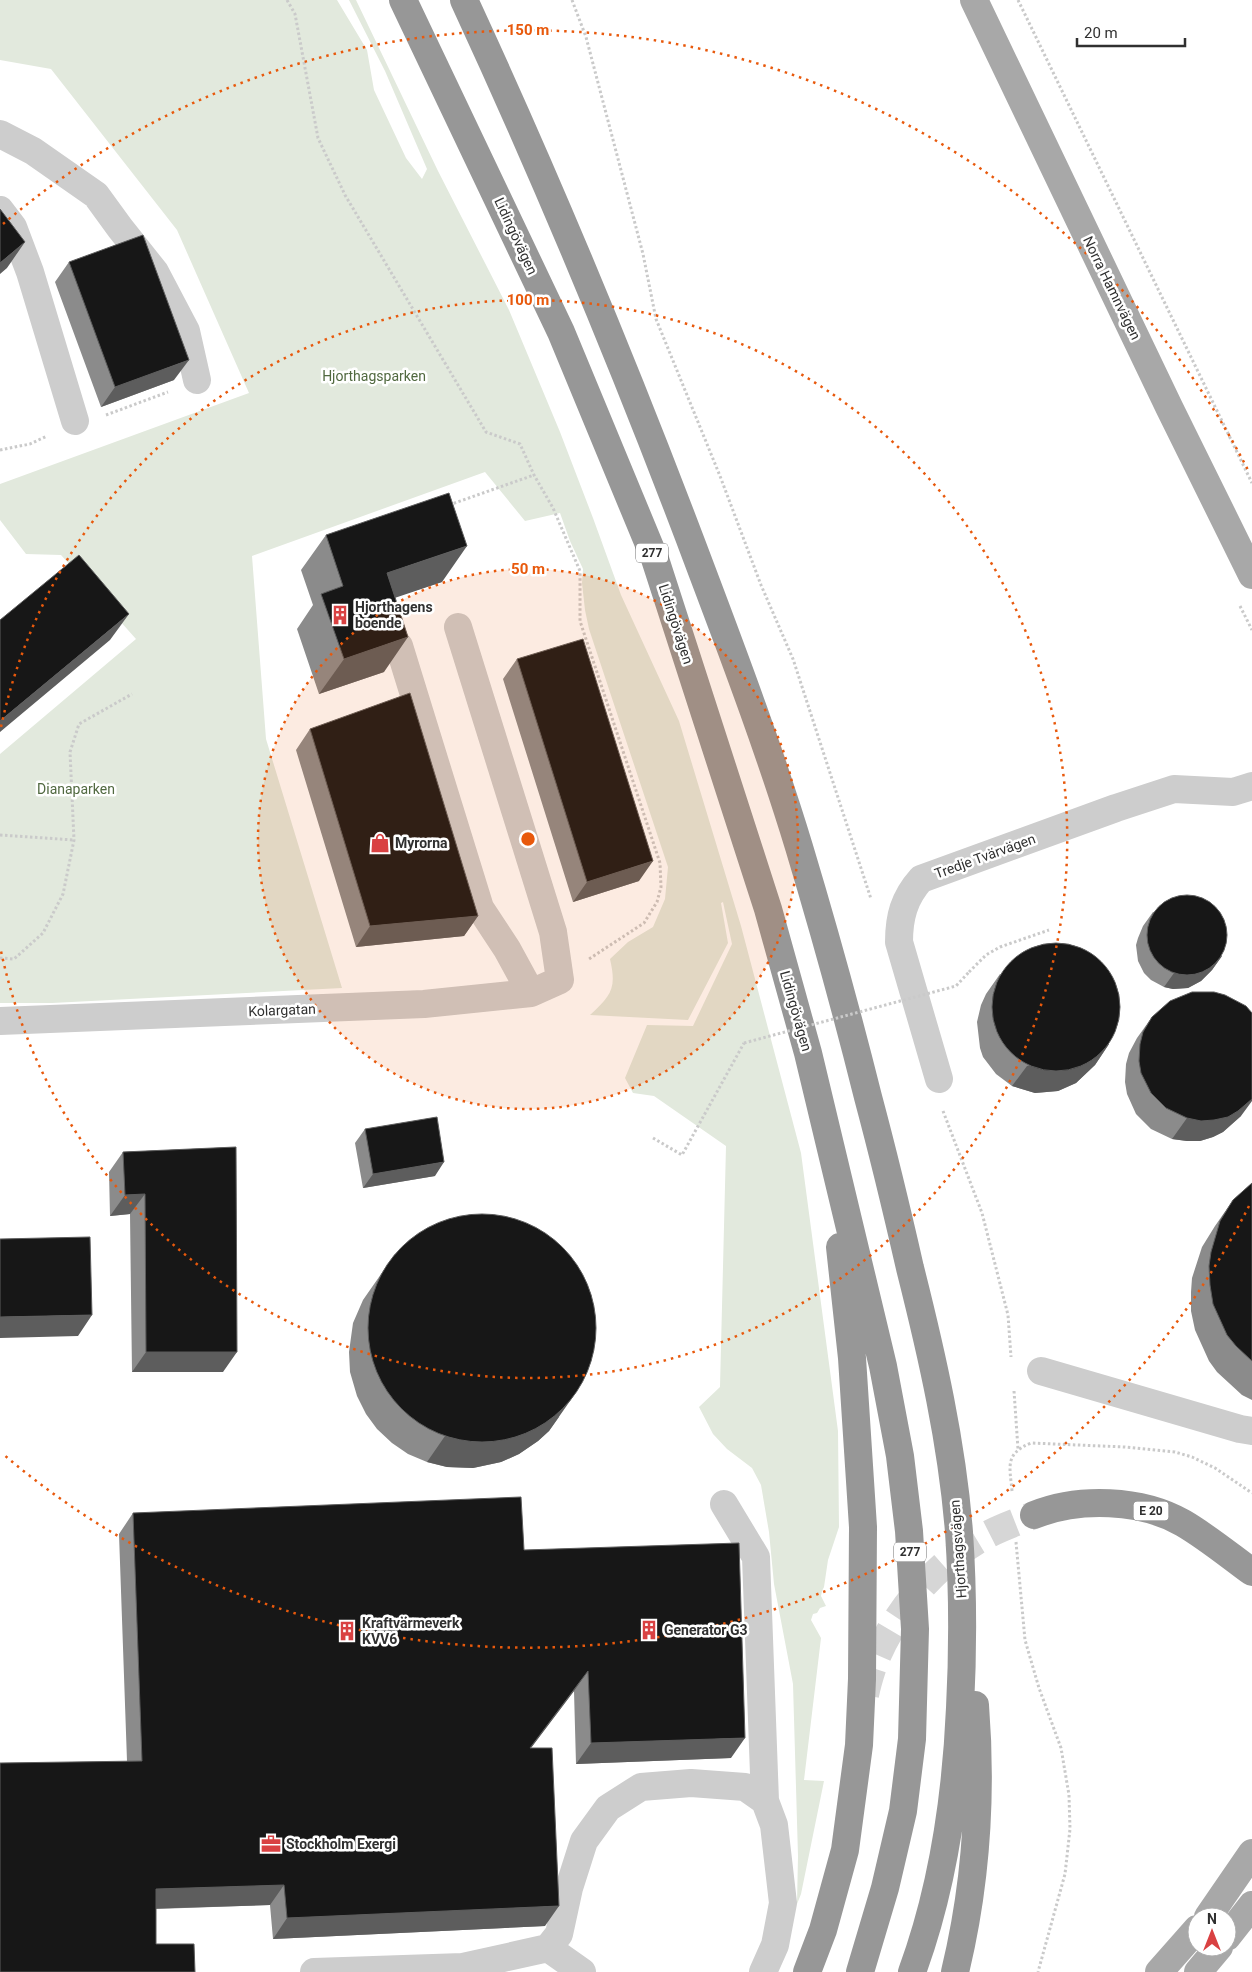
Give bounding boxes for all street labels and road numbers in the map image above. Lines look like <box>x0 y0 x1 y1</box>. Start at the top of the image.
street label: Lidingövägen <box>491 195 541 277</box>
street label: Norra Hamnvägen <box>1080 234 1144 342</box>
road number: 277 <box>636 544 668 562</box>
street label: Lidingövägen <box>656 582 696 666</box>
street label: Tredje Tvärvägen <box>932 830 1038 882</box>
street label: Lidingövägen <box>777 969 815 1053</box>
street label: Kolargatan <box>248 1001 316 1019</box>
street label: Hjorthagsvägen <box>947 1499 969 1599</box>
road number: E 20 <box>1134 1502 1168 1520</box>
road number: 277 <box>894 1542 926 1561</box>

